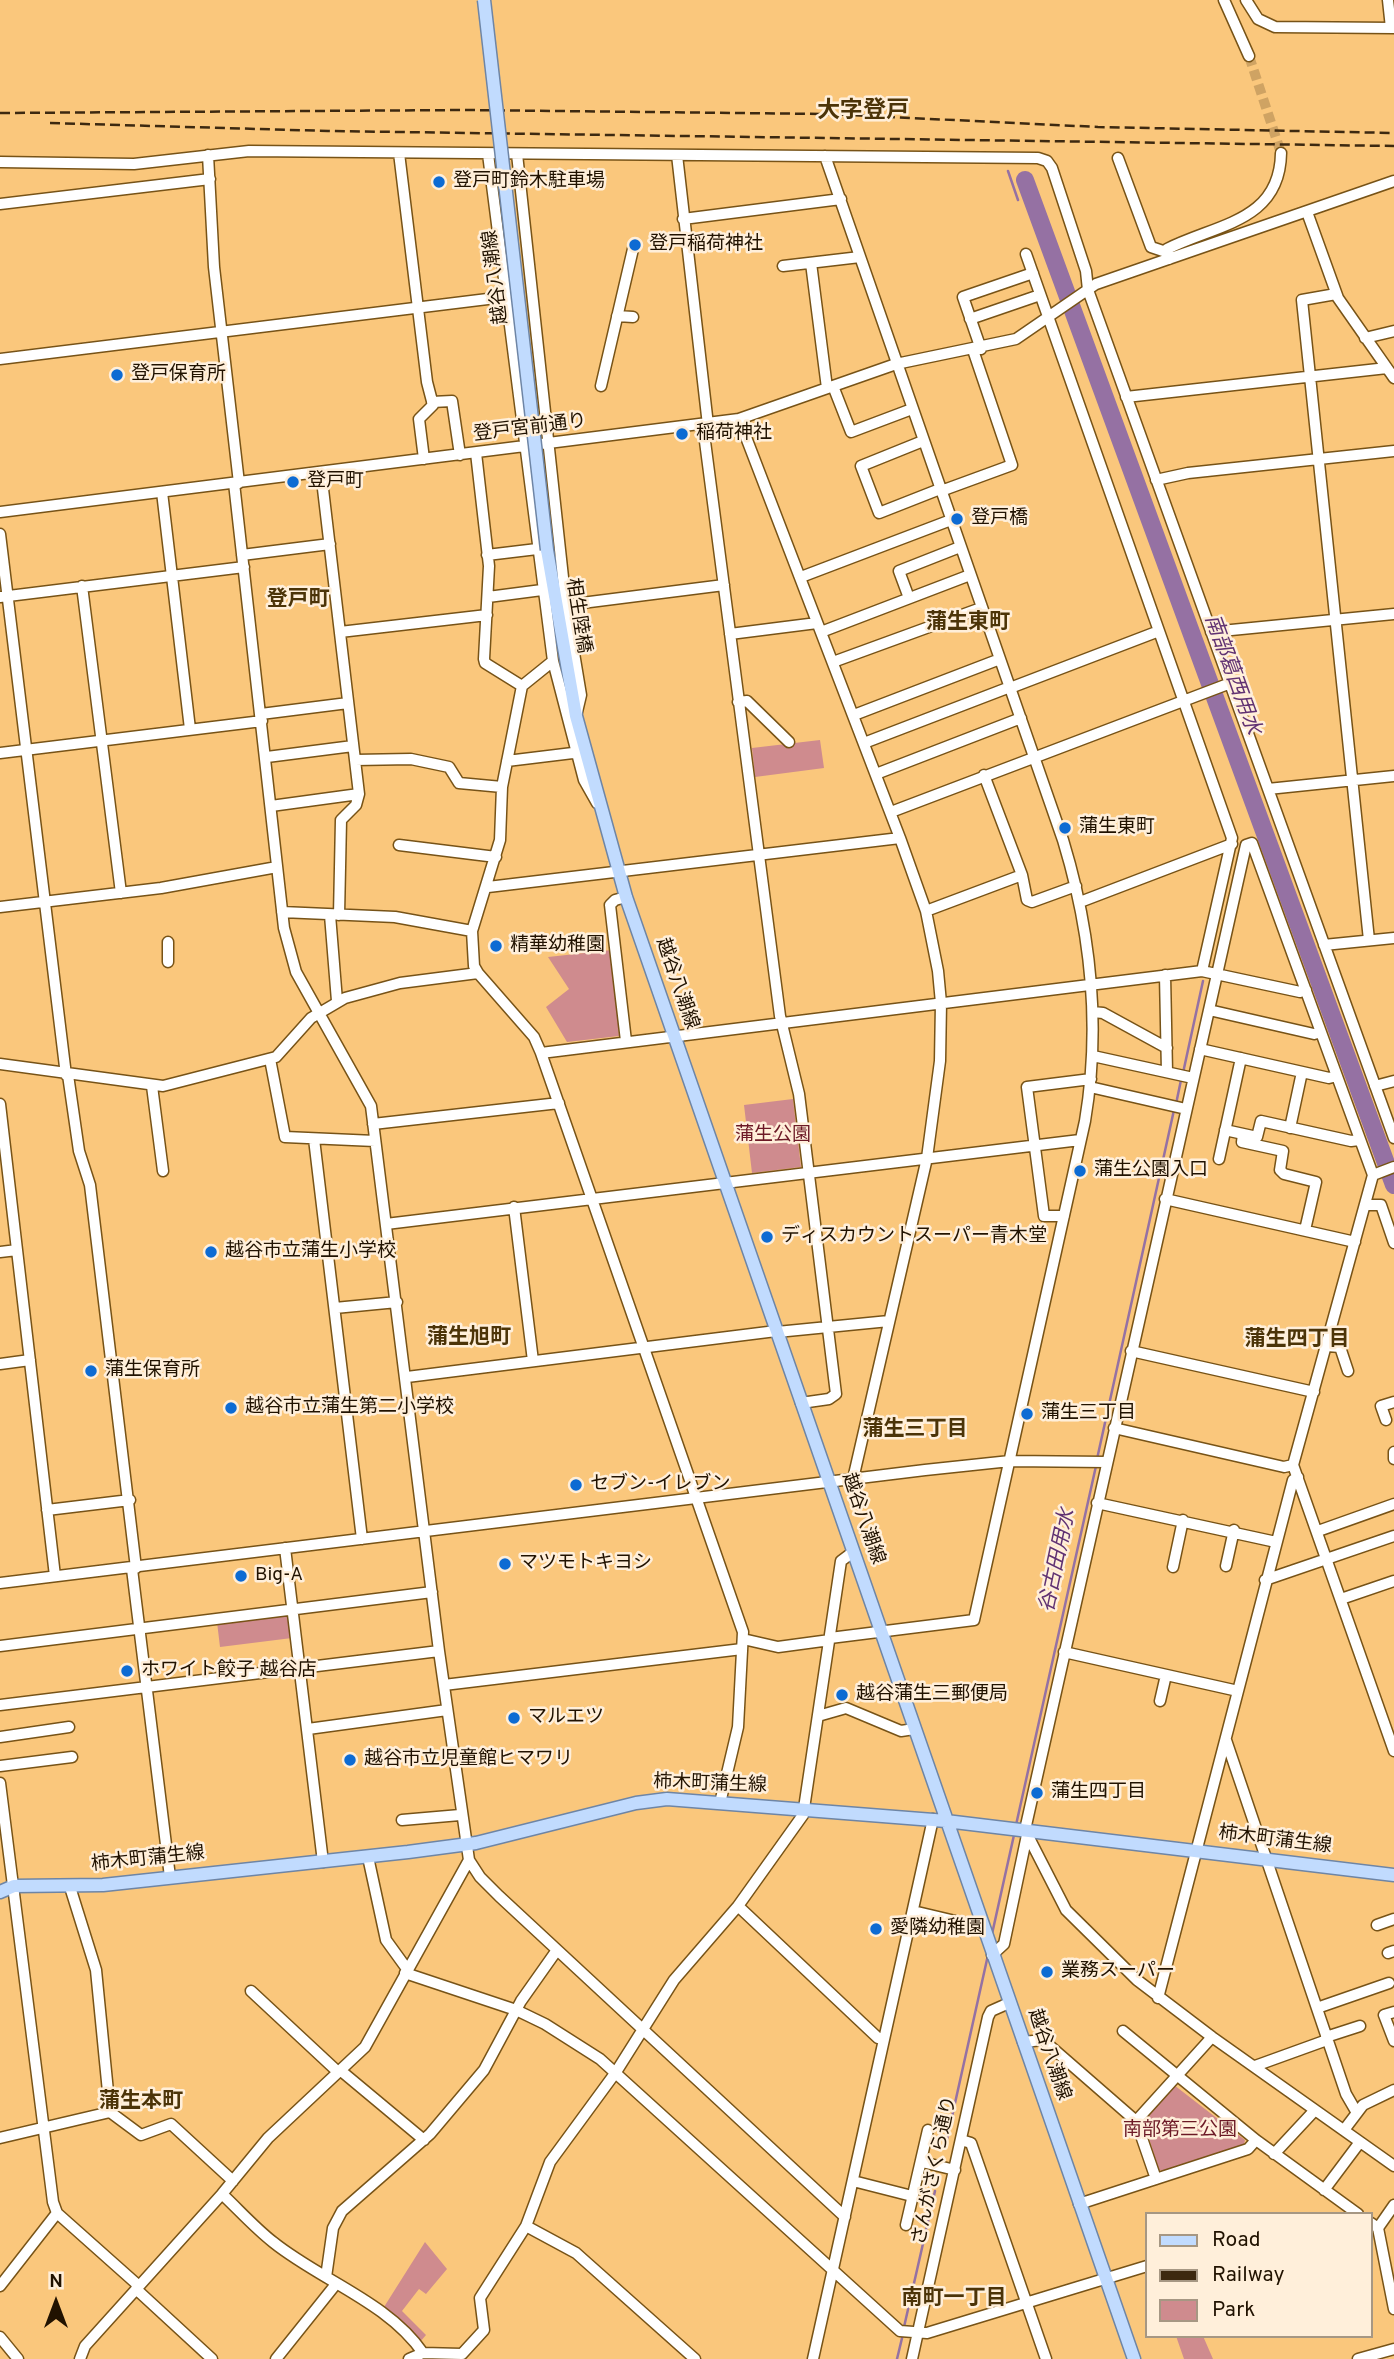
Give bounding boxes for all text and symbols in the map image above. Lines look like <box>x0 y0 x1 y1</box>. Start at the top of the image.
district label: 大字登戸 <box>817 98 909 126</box>
place label: 登戸町鈴木駐車場 <box>453 171 605 193</box>
marker: 登戸町鈴木駐車場 <box>431 174 447 190</box>
street label: 越谷八潮線 <box>480 228 514 326</box>
place label: 登戸稲荷神社 <box>649 234 763 256</box>
marker: 登戸稲荷神社 <box>627 237 643 253</box>
place label: 登戸保育所 <box>131 364 226 386</box>
marker: 登戸保育所 <box>109 367 125 383</box>
street label: 登戸宮前通り <box>472 411 588 447</box>
place label: 稲荷神社 <box>696 423 772 445</box>
marker: 稲荷神社 <box>674 426 690 442</box>
place label: 登戸町 <box>307 471 364 493</box>
marker: 登戸町 <box>285 474 301 490</box>
place label: 登戸橋 <box>971 508 1028 530</box>
marker: 登戸橋 <box>949 511 965 527</box>
street label: 相生陸橋 <box>560 577 594 655</box>
district label: 登戸町 <box>267 588 329 614</box>
district label: 蒲生東町 <box>926 611 1010 637</box>
water label: 南部葛西用水 <box>1198 611 1264 739</box>
place label: 蒲生東町 <box>1079 817 1155 839</box>
marker: 蒲生東町 <box>1057 820 1073 836</box>
place label: 精華幼稚園 <box>510 935 605 957</box>
street label: 越谷八潮線 <box>650 935 702 1033</box>
marker: 精華幼稚園 <box>488 938 504 954</box>
park label: 蒲生公園 <box>735 1125 811 1147</box>
place label: 蒲生公園入口 <box>1094 1160 1208 1182</box>
marker: 蒲生公園入口 <box>1072 1163 1088 1179</box>
place label: ディスカウントスーパー青木堂 <box>781 1226 1047 1248</box>
marker: ディスカウントスーパー青木堂 <box>759 1229 775 1245</box>
place label: 越谷市立蒲生小学校 <box>225 1241 396 1263</box>
marker: 越谷市立蒲生小学校 <box>203 1244 219 1260</box>
district label: 蒲生旭町 <box>427 1326 511 1352</box>
district label: 蒲生四丁目 <box>1245 1328 1349 1354</box>
place label: 蒲生保育所 <box>105 1360 200 1382</box>
marker: 蒲生保育所 <box>83 1363 99 1379</box>
place label: 越谷市立蒲生第二小学校 <box>245 1397 454 1419</box>
marker: 越谷市立蒲生第二小学校 <box>223 1400 239 1416</box>
place label: 蒲生三丁目 <box>1041 1403 1136 1425</box>
marker: 蒲生三丁目 <box>1019 1406 1035 1422</box>
district label: 蒲生三丁目 <box>863 1418 967 1444</box>
street label: 越谷八潮線 <box>836 1470 888 1568</box>
place label: セブン-イレブン <box>590 1474 731 1496</box>
marker: セブン-イレブン <box>568 1477 584 1493</box>
water label: 谷古田用水 <box>1036 1507 1082 1615</box>
place label: マツモトキヨシ <box>519 1553 652 1575</box>
marker: マツモトキヨシ <box>497 1556 513 1572</box>
place label: Big-A <box>255 1565 303 1587</box>
marker: Big-A <box>233 1568 249 1584</box>
place label: ホワイト餃子 越谷店 <box>141 1660 316 1682</box>
marker: ホワイト餃子 越谷店 <box>119 1663 135 1679</box>
place label: 越谷蒲生三郵便局 <box>856 1684 1008 1706</box>
marker: 越谷蒲生三郵便局 <box>834 1687 850 1703</box>
place label: マルエツ <box>528 1707 604 1729</box>
marker: マルエツ <box>506 1710 522 1726</box>
place label: 越谷市立児童館ヒマワリ <box>364 1749 573 1771</box>
marker: 越谷市立児童館ヒマワリ <box>342 1752 358 1768</box>
street label: 柿木町蒲生線 <box>653 1772 767 1798</box>
place label: 蒲生四丁目 <box>1051 1782 1146 1804</box>
marker: 蒲生四丁目 <box>1029 1785 1045 1801</box>
street label: 柿木町蒲生線 <box>1217 1823 1333 1859</box>
street label: 柿木町蒲生線 <box>90 1843 206 1877</box>
place label: 愛隣幼稚園 <box>890 1918 985 1940</box>
marker: 愛隣幼稚園 <box>868 1921 884 1937</box>
place label: 業務スーパー <box>1061 1961 1175 1983</box>
marker: 業務スーパー <box>1039 1964 1055 1980</box>
street label: 越谷八潮線 <box>1022 2006 1074 2104</box>
district label: 蒲生本町 <box>99 2090 183 2116</box>
street label: さんがさくら通り <box>909 2094 963 2248</box>
park label: 南部第三公園 <box>1123 2120 1237 2142</box>
legend <box>1146 2212 1373 2338</box>
text: Road <box>1212 2227 1261 2254</box>
text: Railway <box>1212 2262 1285 2289</box>
north arrow <box>21 2268 91 2338</box>
text: N <box>49 2270 63 2294</box>
district label: 南町一丁目 <box>902 2287 1006 2313</box>
text: Park <box>1212 2297 1255 2324</box>

